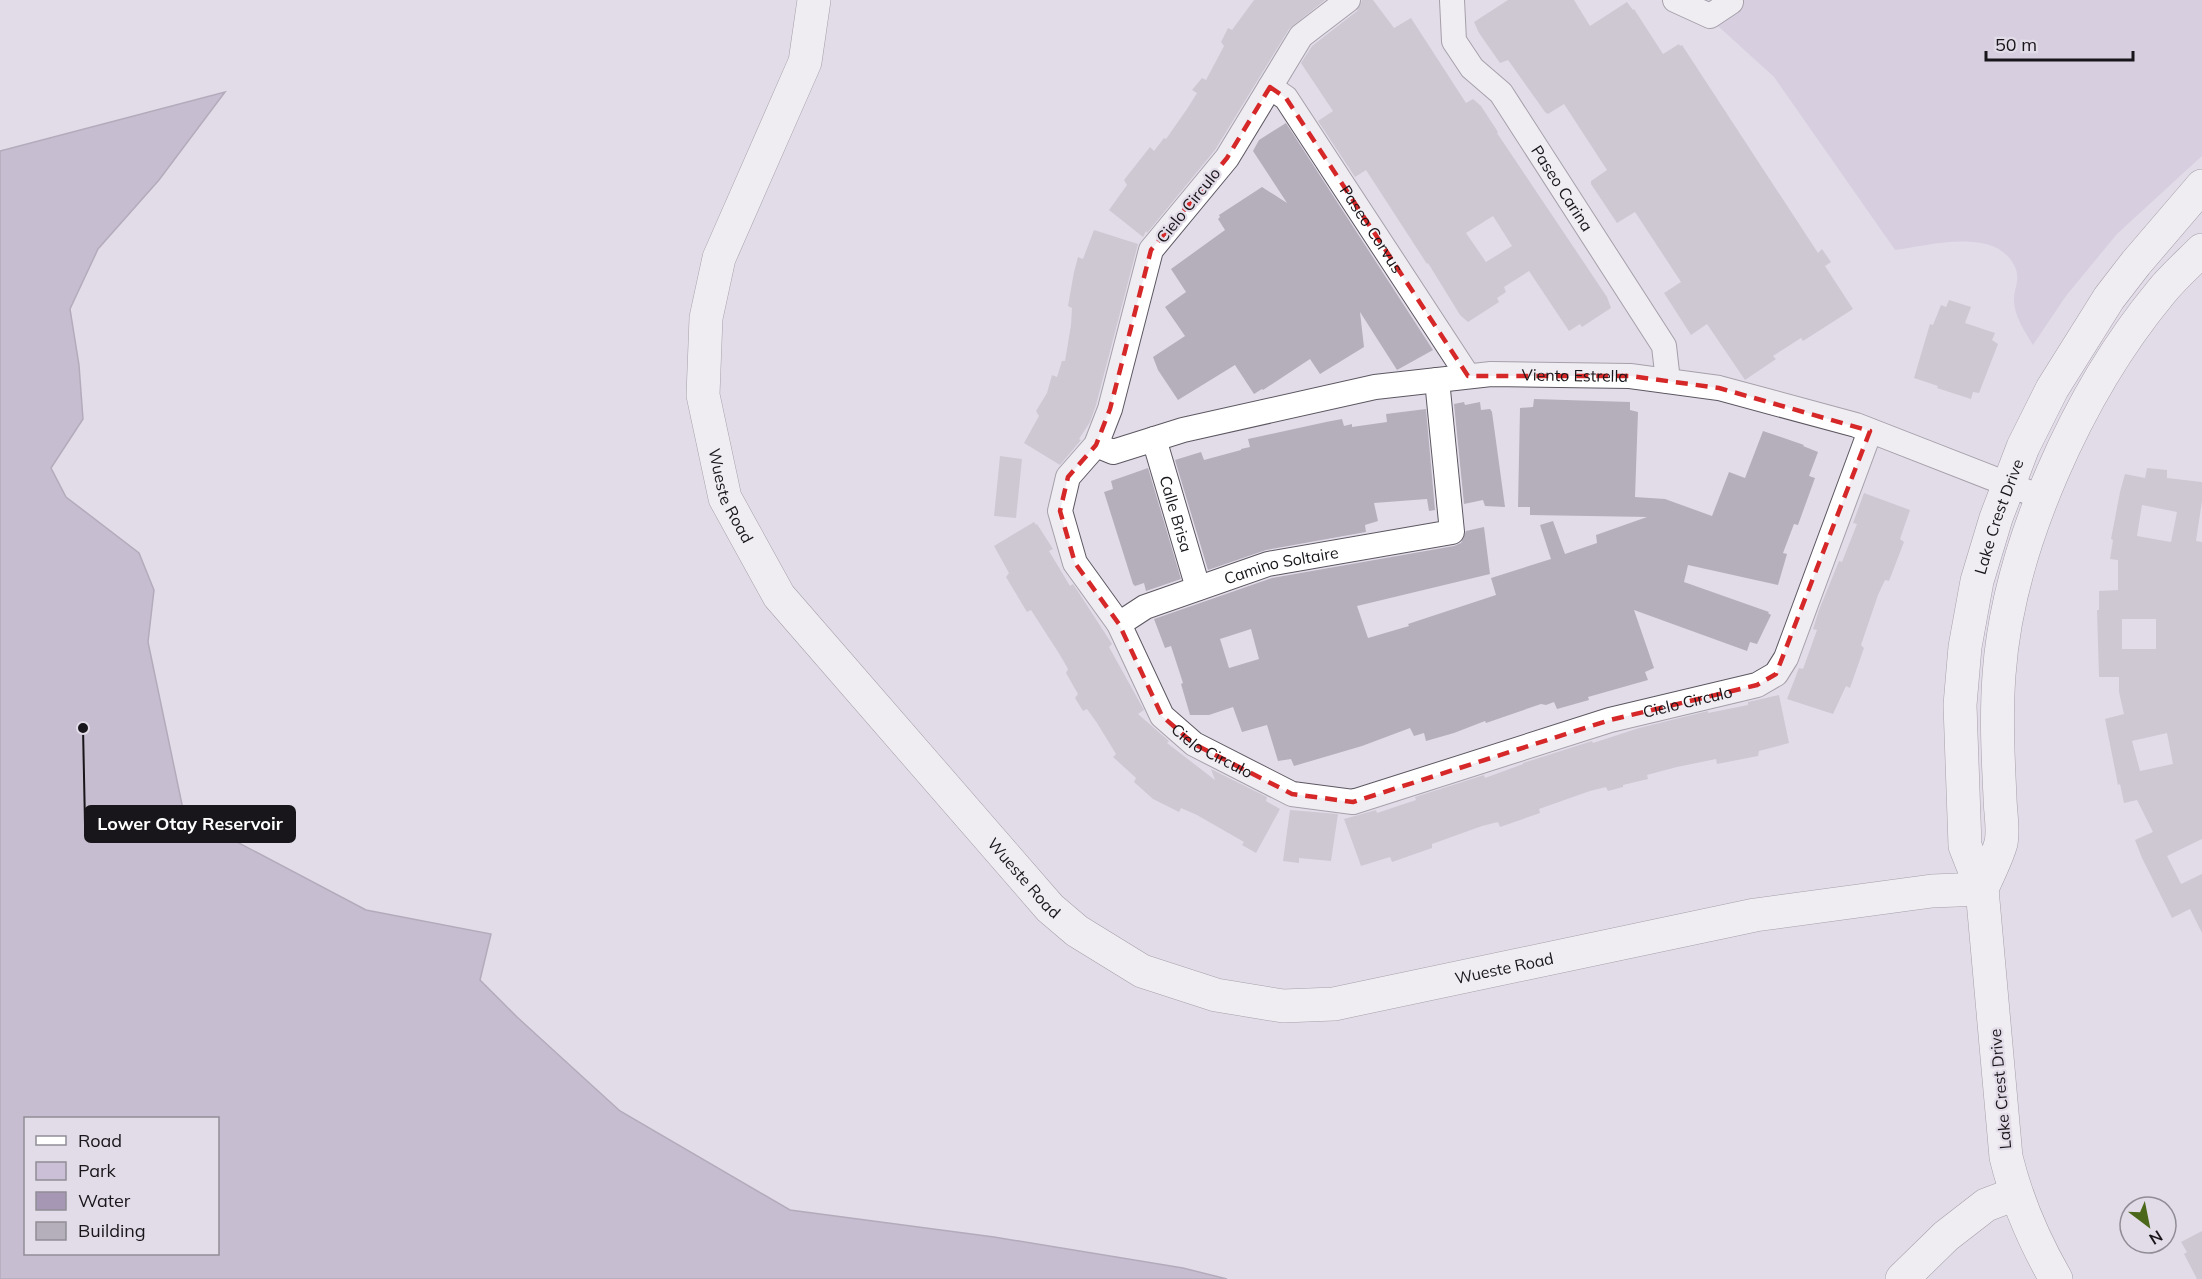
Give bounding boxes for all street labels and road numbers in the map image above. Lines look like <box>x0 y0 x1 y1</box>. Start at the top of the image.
street label: Paseo Carina <box>1527 141 1597 235</box>
street label: Cielo Circulo <box>1152 163 1224 247</box>
street label: Paseo Corvus <box>1336 181 1408 277</box>
street label: Viento Estrella <box>1521 364 1628 386</box>
street label: Wueste Road <box>705 446 758 546</box>
street label: Lake Crest Drive <box>1970 456 2028 577</box>
street label: Calle Brisa <box>1155 473 1197 554</box>
street label: Camino Soltaire <box>1221 542 1340 589</box>
street label: Cielo Circulo <box>1641 681 1734 722</box>
street label: Cielo Circulo <box>1167 719 1256 782</box>
street label: Wueste Road <box>984 834 1065 923</box>
street label: Wueste Road <box>1453 948 1555 988</box>
street label: Lake Crest Drive <box>1985 1028 2015 1150</box>

